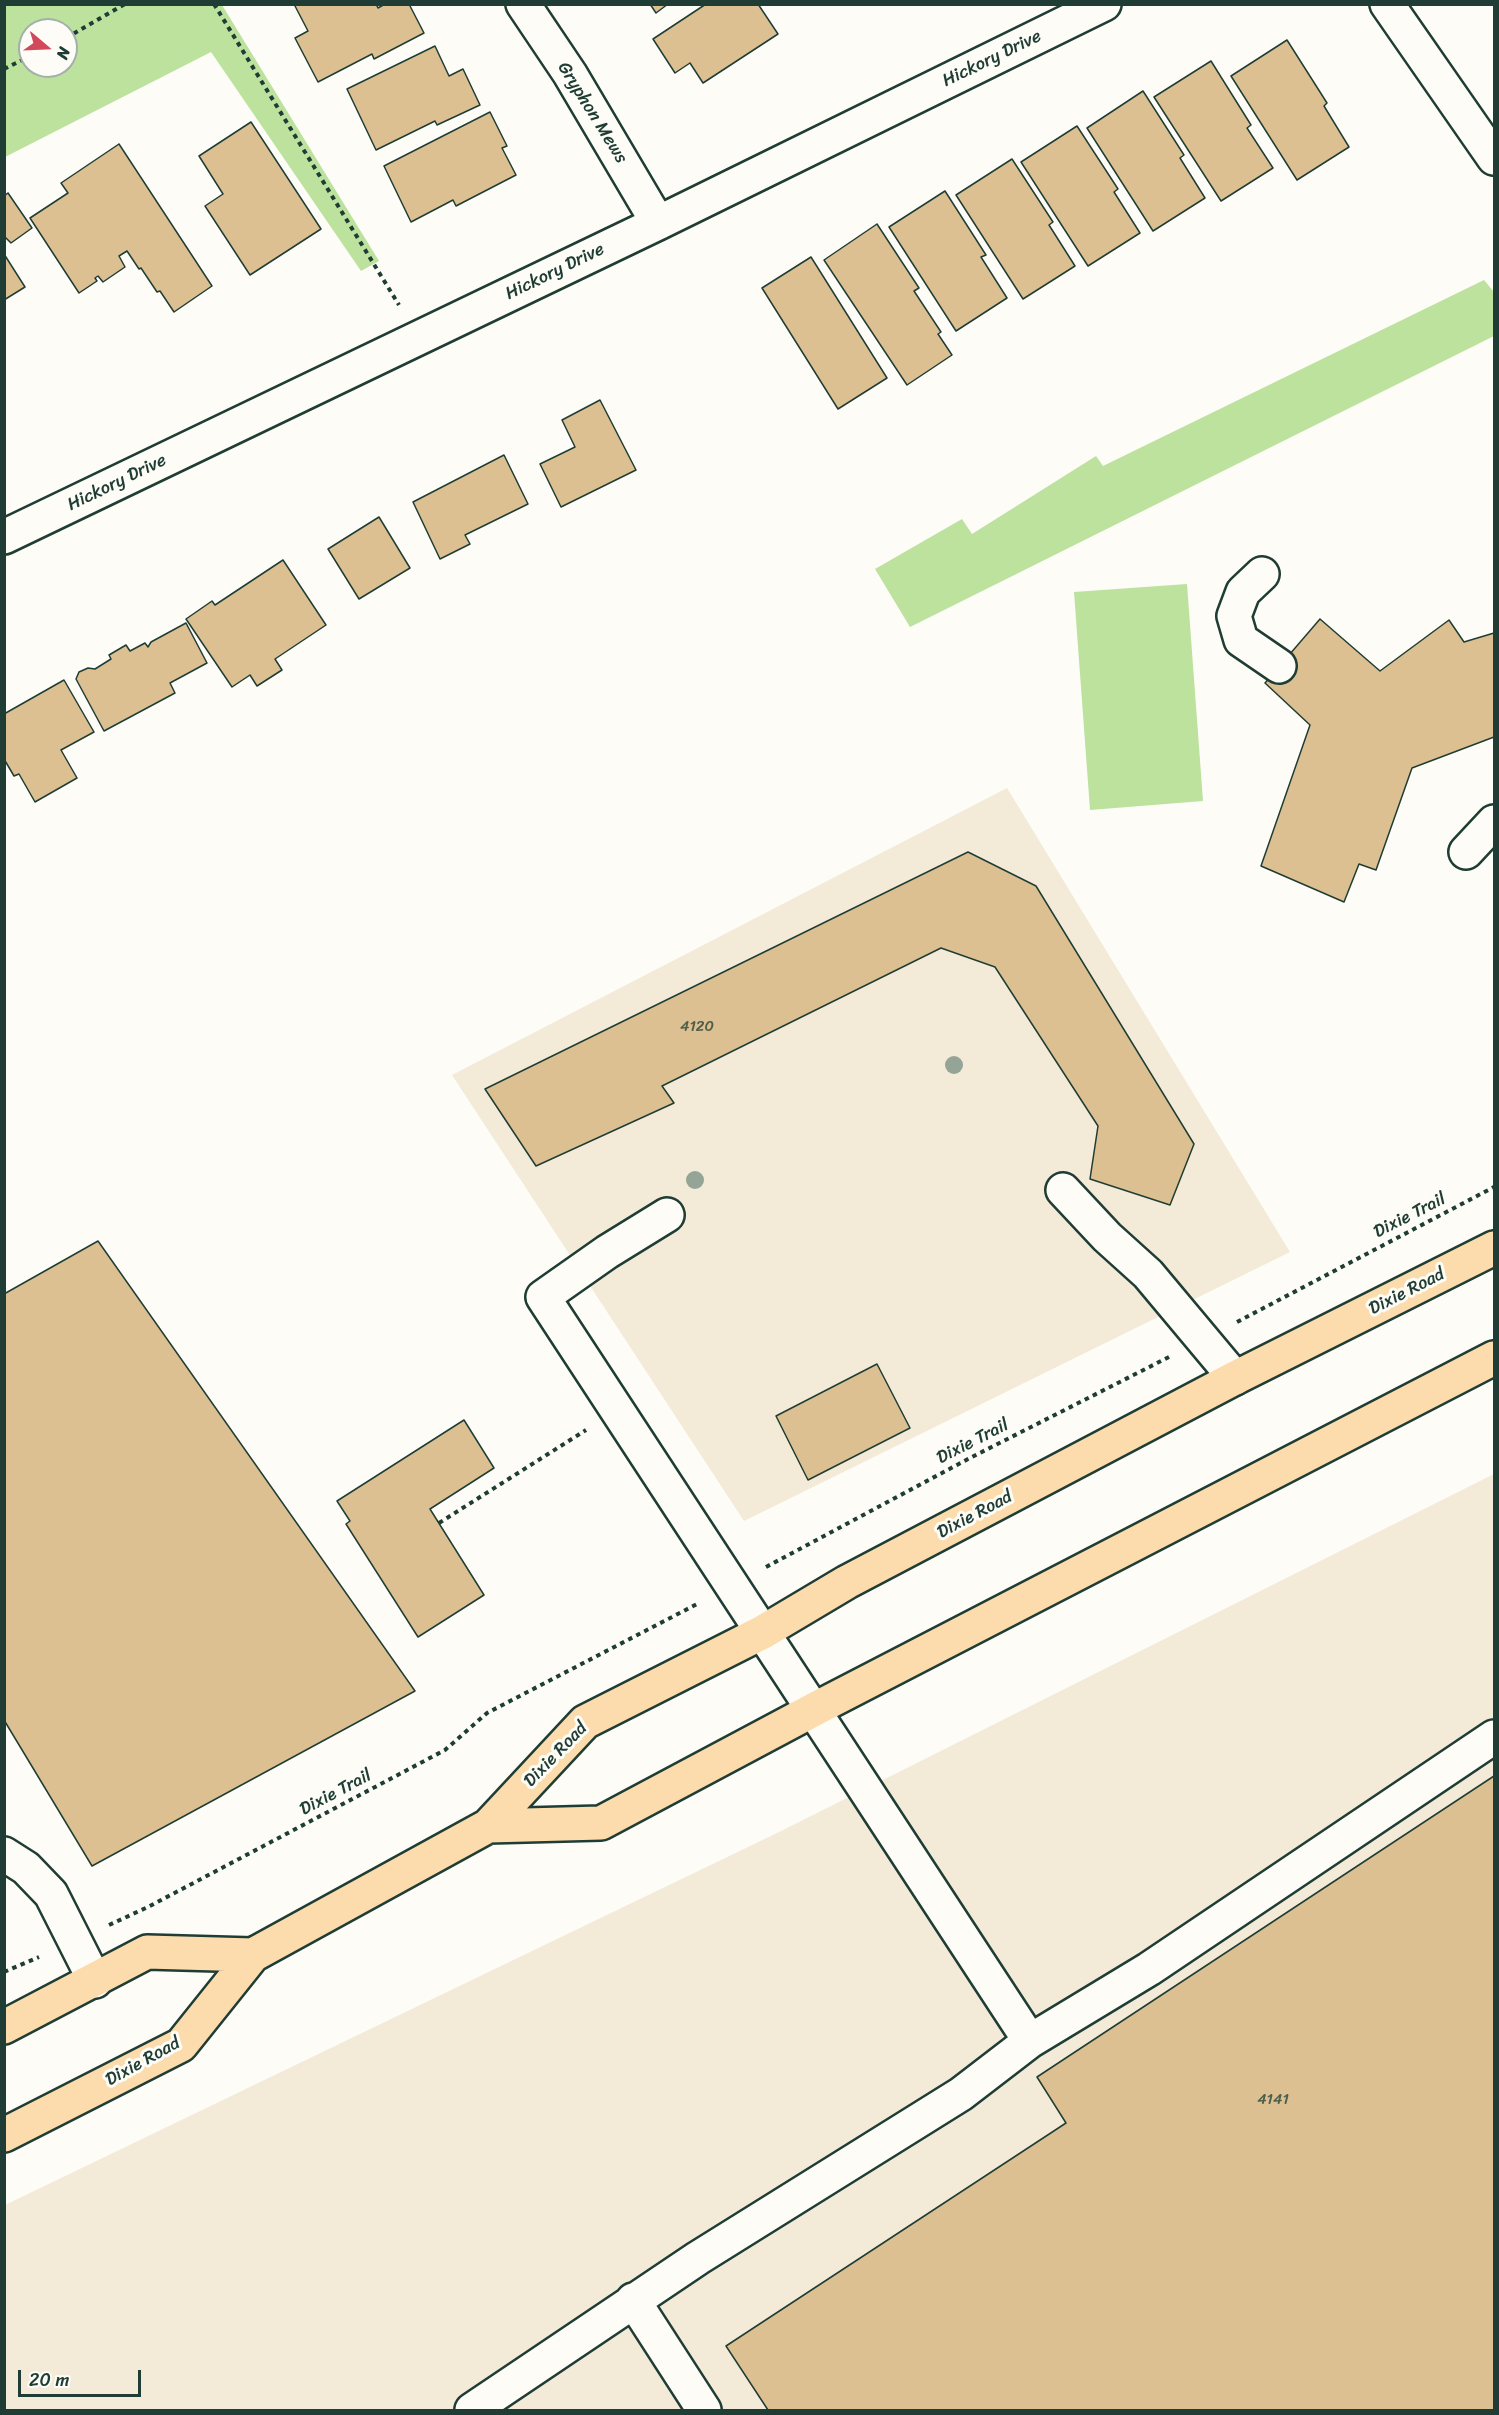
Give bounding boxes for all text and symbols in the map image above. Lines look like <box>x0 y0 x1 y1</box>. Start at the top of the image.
north arrow <box>18 18 78 78</box>
street label: Hickory Drive <box>939 26 1045 92</box>
text: N <box>48 43 79 63</box>
street label: Gryphon Mews <box>552 58 632 168</box>
street label: Hickory Drive <box>502 239 608 305</box>
street label: Hickory Drive <box>64 450 170 516</box>
house number: 4120 <box>680 1018 714 1036</box>
street label: Dixie Trail <box>1370 1189 1450 1243</box>
street label: Dixie Road <box>1366 1264 1448 1320</box>
street label: Dixie Trail <box>933 1415 1013 1469</box>
street label: Dixie Road <box>934 1486 1016 1544</box>
street label: Dixie Road <box>520 1718 592 1792</box>
street label: Dixie Trail <box>296 1765 376 1821</box>
street label: Dixie Road <box>102 2033 184 2091</box>
house number: 4141 <box>1257 2091 1289 2109</box>
scale bar <box>21 2358 144 2396</box>
text: 20 m <box>29 2364 69 2396</box>

